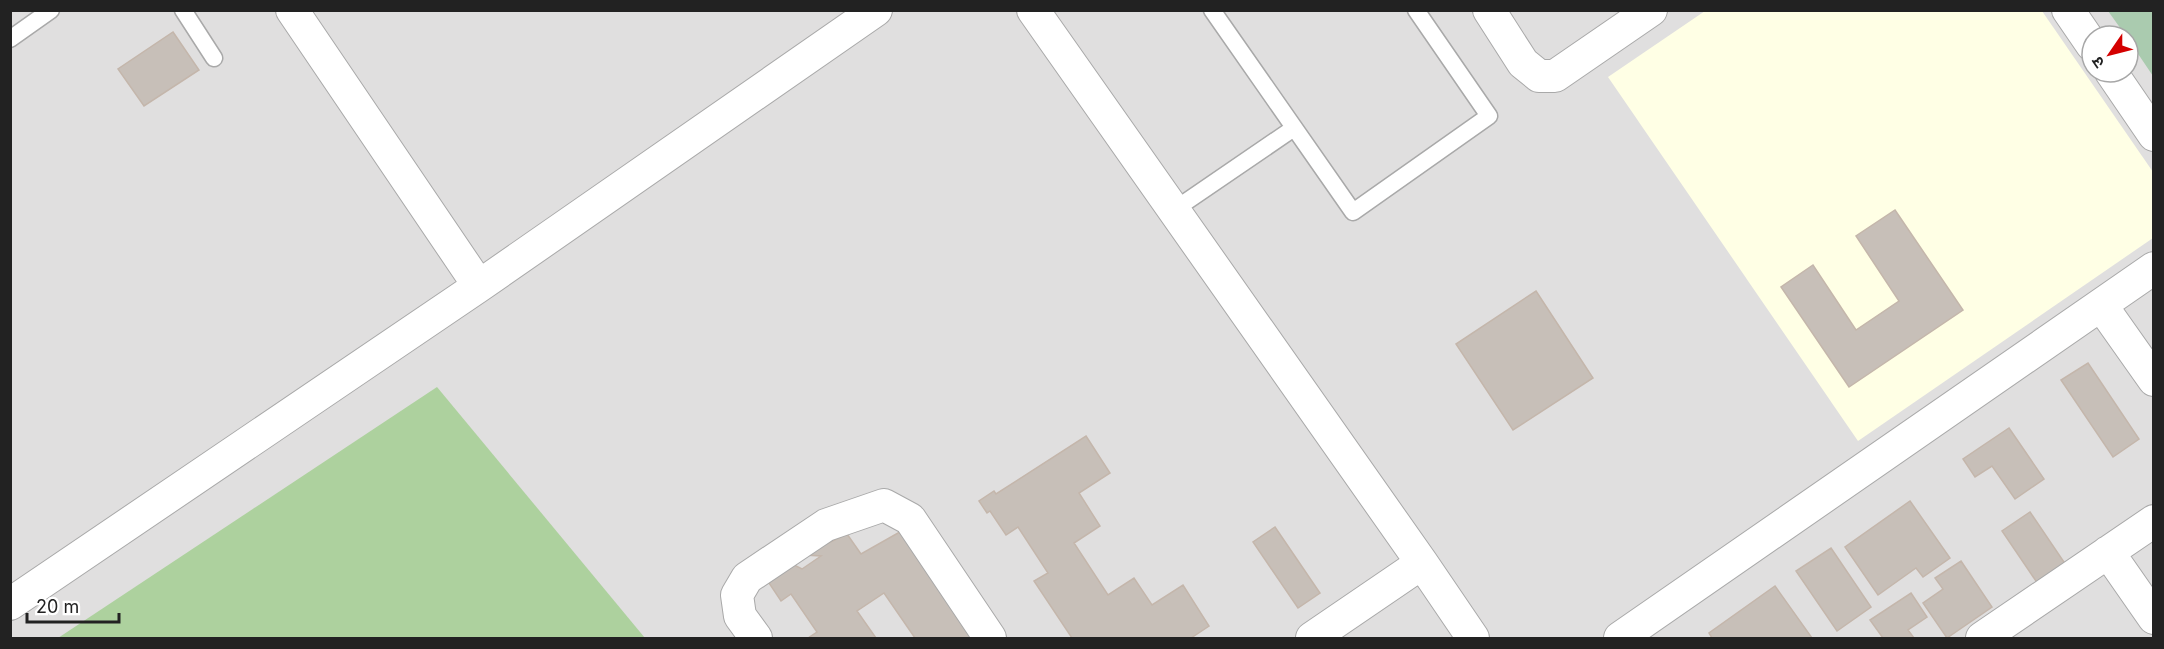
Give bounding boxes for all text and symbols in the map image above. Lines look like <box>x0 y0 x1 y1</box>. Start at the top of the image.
north arrow <box>2080 24 2140 84</box>
text: उ <box>2086 53 2109 72</box>
scale bar <box>27 586 118 624</box>
text: 20 m <box>36 596 79 617</box>

